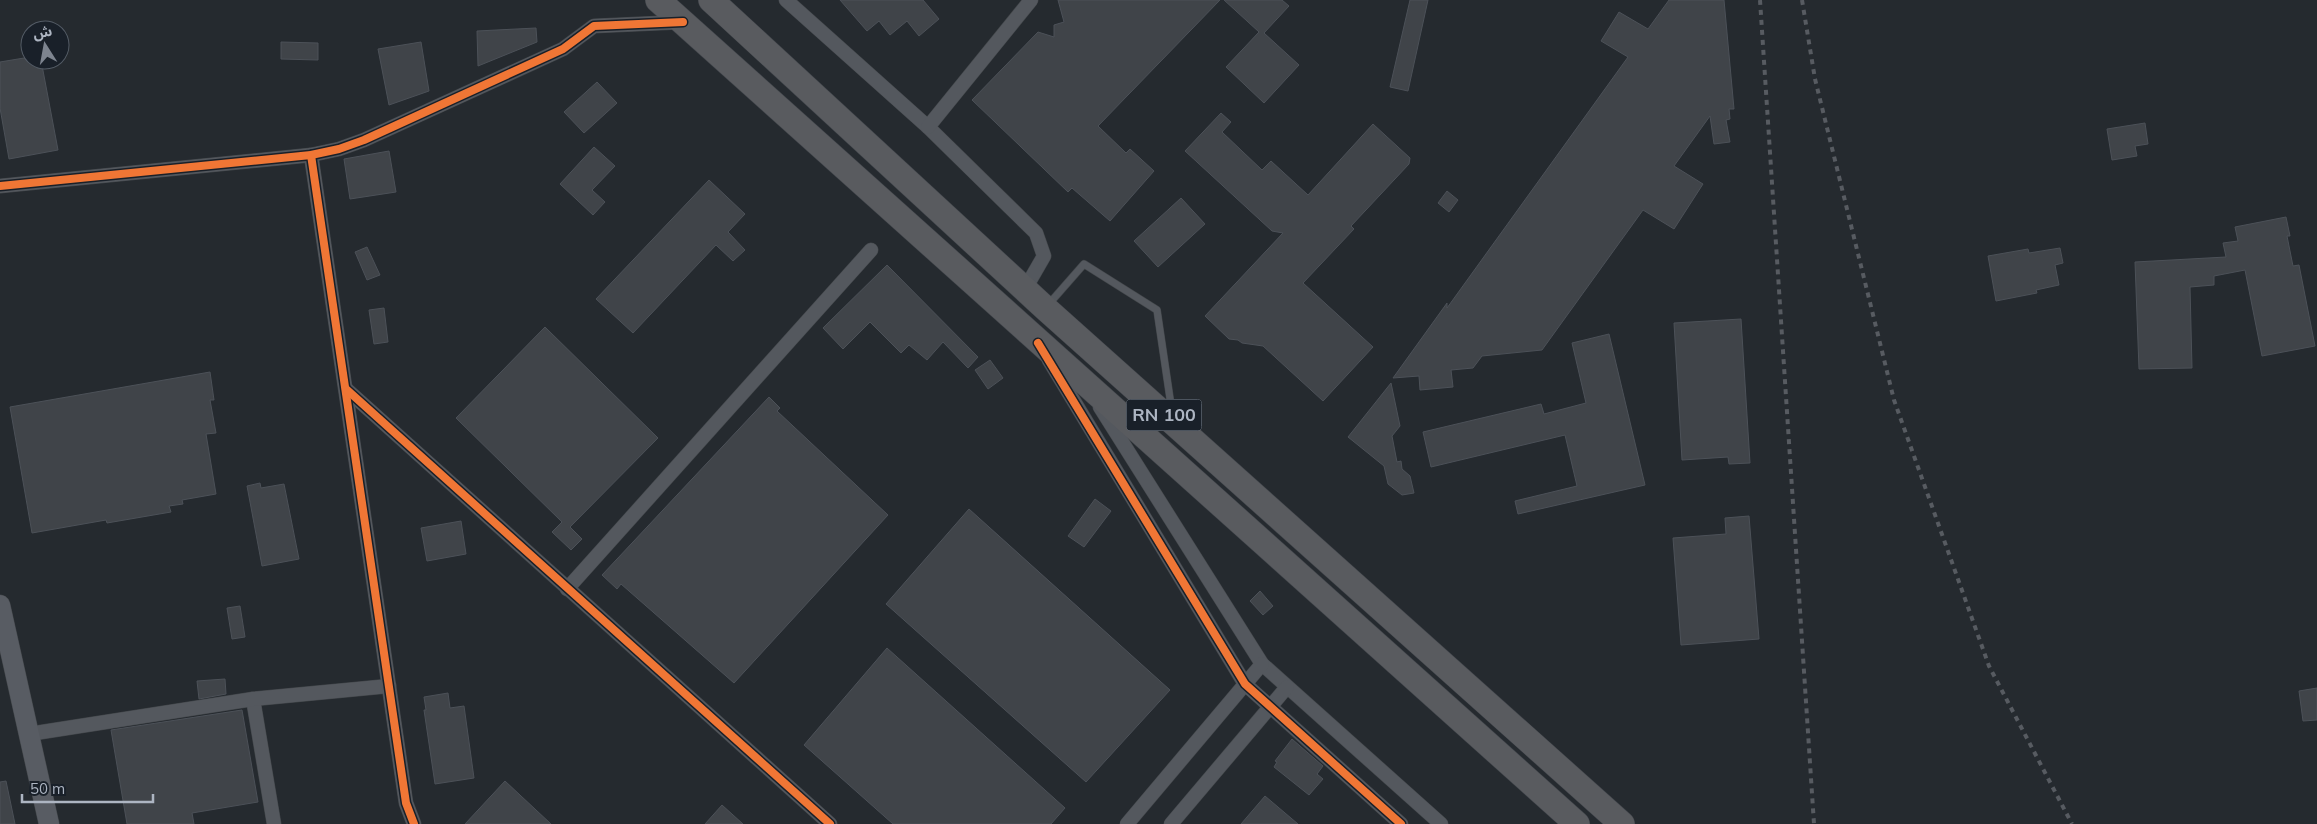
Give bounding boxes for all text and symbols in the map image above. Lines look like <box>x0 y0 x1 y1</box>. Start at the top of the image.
north arrow <box>20 20 70 70</box>
text: ش <box>31 22 54 43</box>
road number: RN 100 <box>1126 400 1202 430</box>
scale bar <box>22 772 154 804</box>
text: 50 m <box>30 779 65 798</box>

